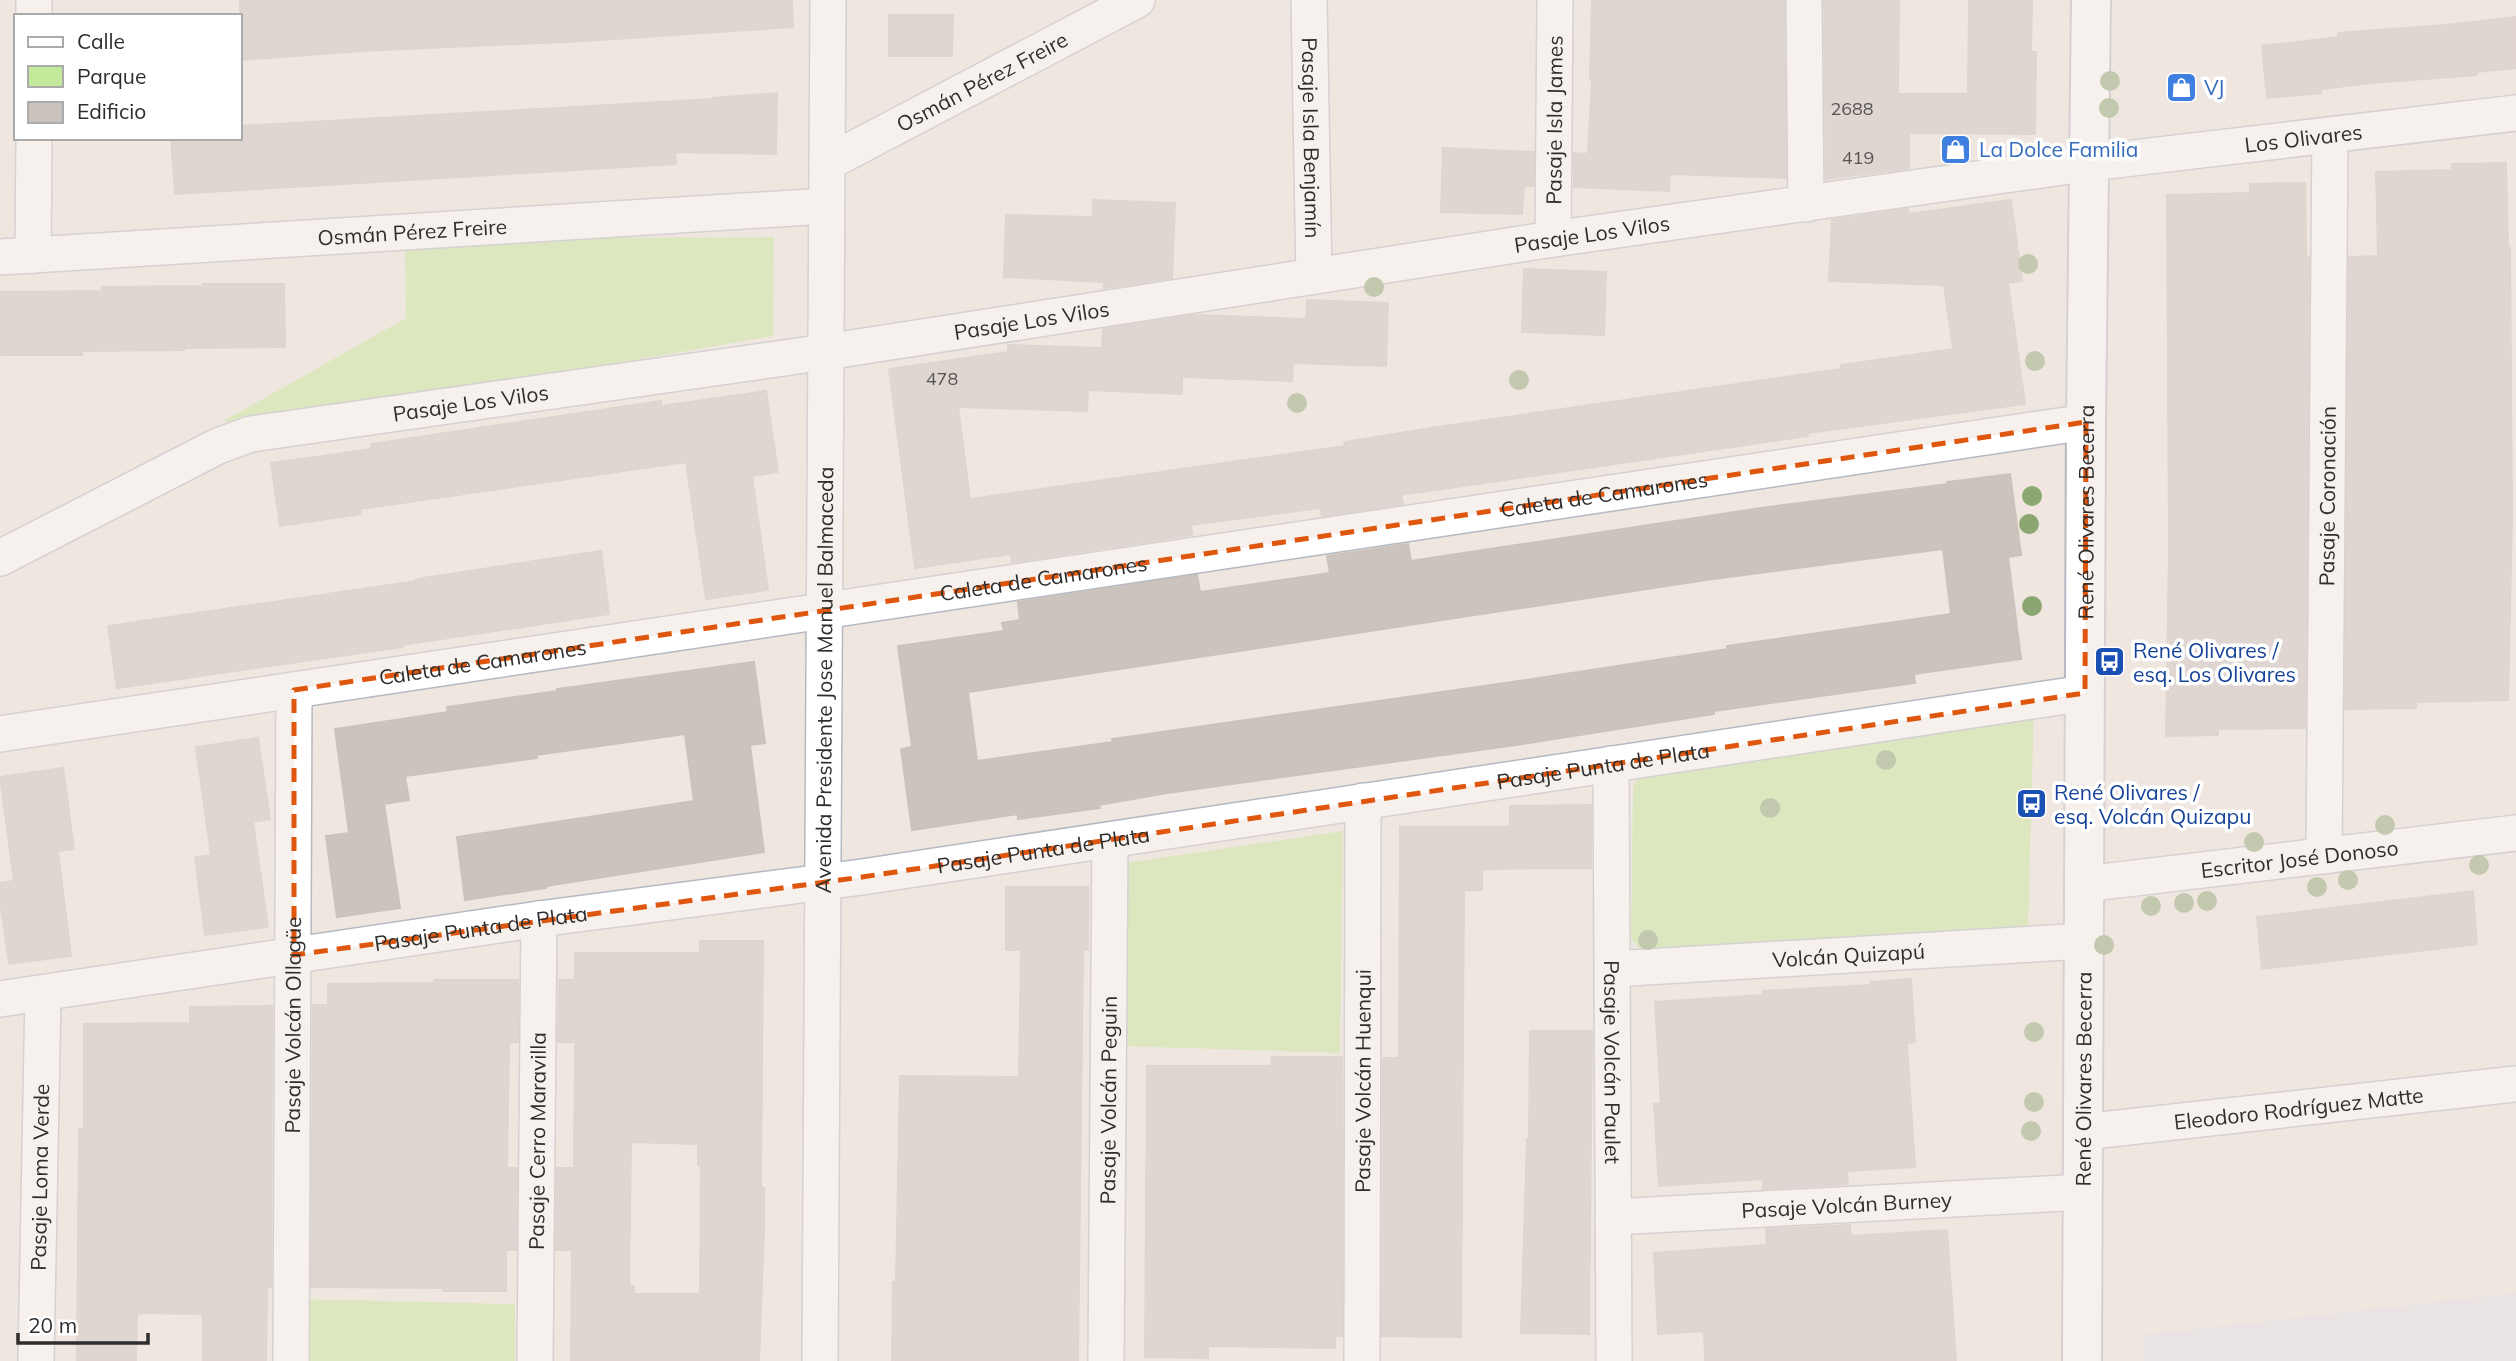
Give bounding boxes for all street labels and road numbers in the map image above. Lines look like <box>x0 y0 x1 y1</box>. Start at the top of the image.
street label: Osmán Pérez Freire <box>892 26 1072 137</box>
street label: Pasaje Isla James <box>1540 35 1568 205</box>
street label: Pasaje Isla Benjamín <box>1297 37 1326 239</box>
street label: Los Olivares <box>2243 118 2364 158</box>
street label: Pasaje Los Vilos <box>1512 210 1671 258</box>
street label: Osmán Pérez Freire <box>317 213 508 250</box>
street label: Pasaje Los Vilos <box>952 295 1111 345</box>
street label: Pasaje Los Vilos <box>391 379 550 427</box>
street label: René Olivares Becerra <box>2072 405 2099 619</box>
street label: Pasaje Coronación <box>2313 406 2341 586</box>
street label: Caleta de Camarones <box>1499 466 1710 522</box>
street label: Avenida Presidente Jose Manuel Balmaceda <box>810 467 838 893</box>
street label: Caleta de Camarones <box>938 550 1149 606</box>
street label: Caleta de Camarones <box>377 633 588 690</box>
street label: Pasaje Punta de Plata <box>1495 737 1711 794</box>
street label: Pasaje Punta de Plata <box>935 821 1152 879</box>
street label: Escritor José Donoso <box>2199 834 2400 883</box>
street label: Pasaje Punta de Plata <box>373 900 589 956</box>
street label: Pasaje Volcán Ollagüe <box>279 916 306 1134</box>
street label: Volcán Quizapú <box>1772 937 1926 973</box>
street label: Pasaje Volcán Paulet <box>1599 960 1626 1164</box>
street label: Pasaje Volcán Huenqui <box>1349 969 1376 1193</box>
street label: René Olivares Becerra <box>2070 972 2097 1186</box>
street label: Pasaje Volcán Peguin <box>1094 996 1122 1204</box>
street label: Pasaje Cerro Maravilla <box>523 1032 551 1250</box>
street label: Eleodoro Rodríguez Matte <box>2173 1081 2425 1135</box>
street label: Pasaje Loma Verde <box>25 1083 54 1271</box>
street label: Pasaje Volcán Burney <box>1741 1186 1953 1223</box>

